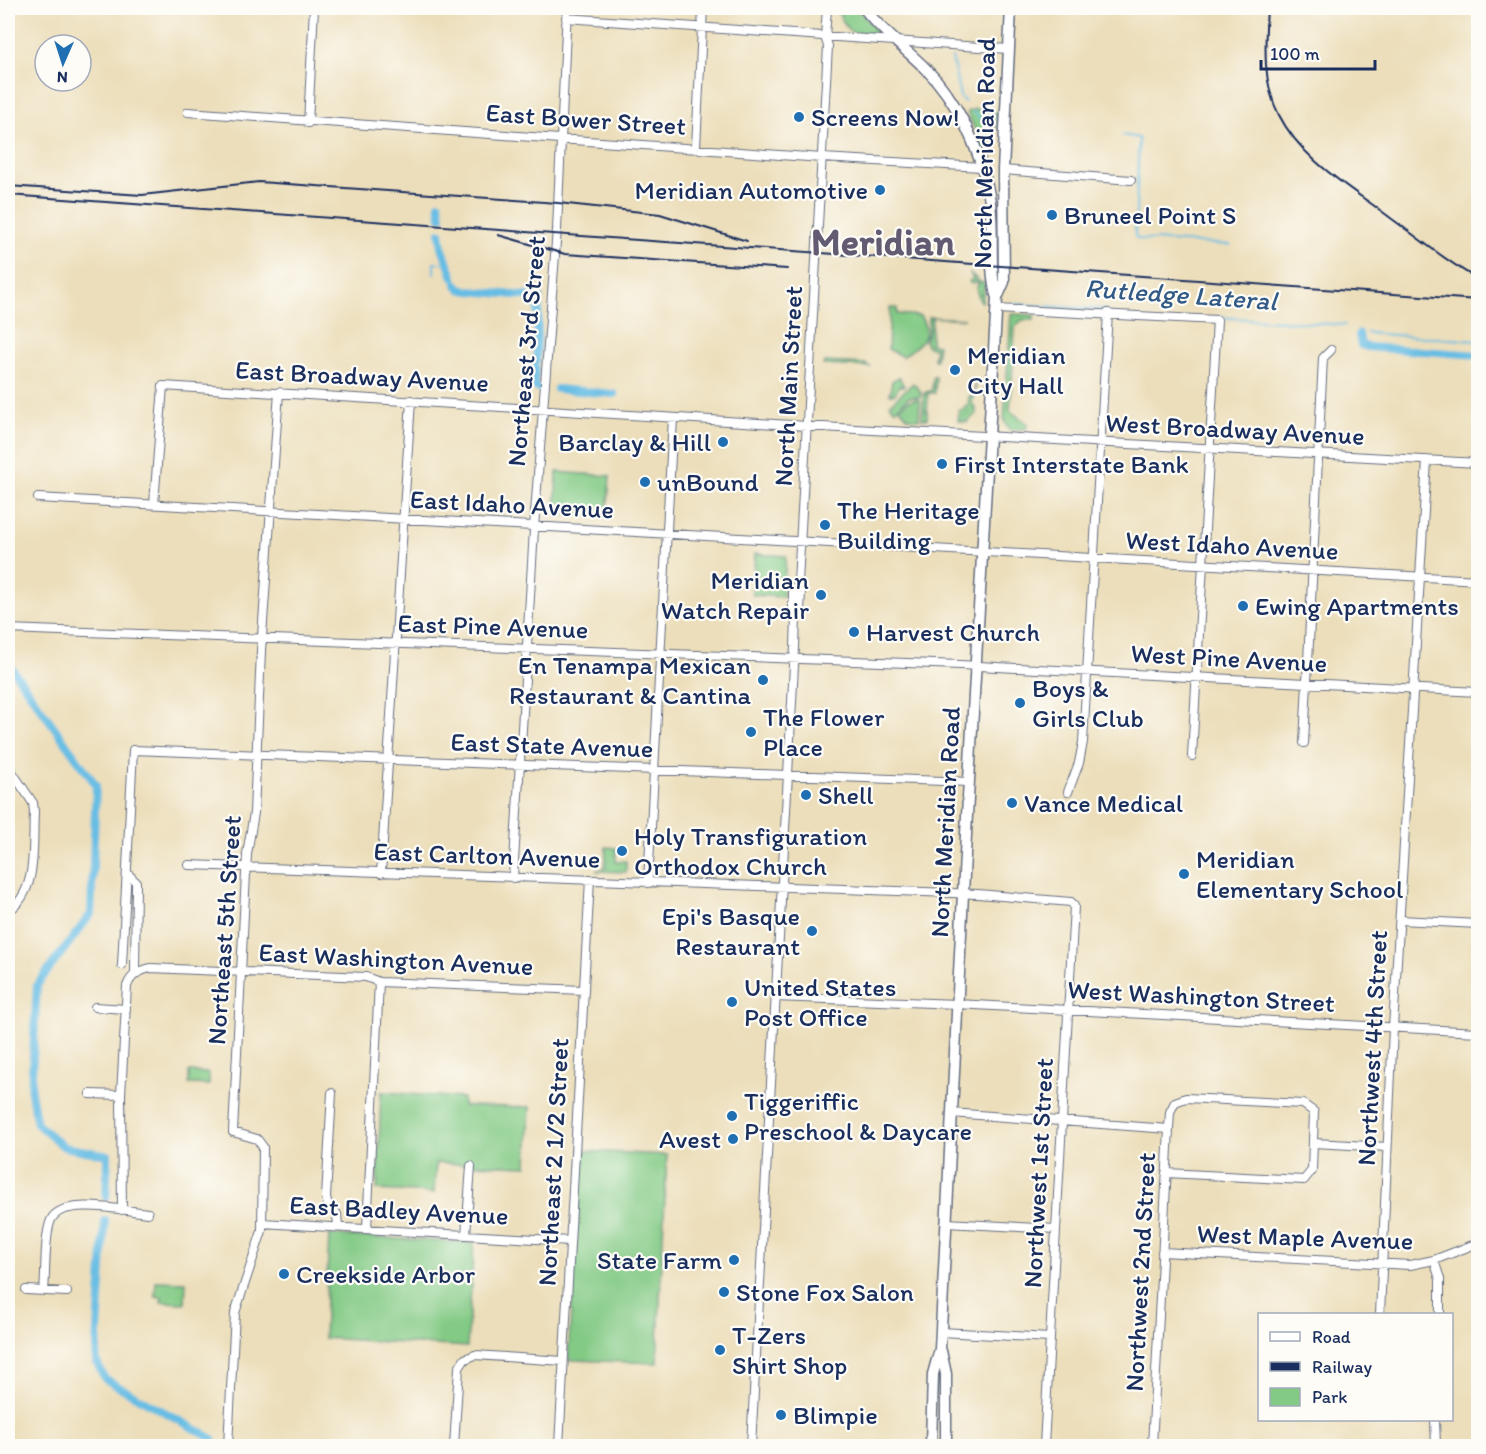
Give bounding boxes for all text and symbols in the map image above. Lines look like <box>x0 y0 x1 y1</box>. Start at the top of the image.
north arrow <box>33 33 93 93</box>
scale bar <box>1261 33 1375 71</box>
street label: North Meridian Road <box>966 36 1002 269</box>
text: 100 m <box>1270 43 1320 65</box>
text: N <box>56 68 68 87</box>
street label: East Bower Street <box>485 96 687 142</box>
place label: Screens Now! <box>811 101 960 133</box>
marker: Screens Now! <box>792 110 806 124</box>
place label: Meridian Automotive <box>634 174 868 206</box>
marker: Meridian Automotive <box>873 183 887 197</box>
place label: Bruneel Point S <box>1064 199 1236 231</box>
marker: Bruneel Point S <box>1045 208 1059 222</box>
district label: Meridian <box>811 219 956 265</box>
street label: Northeast 3rd Street <box>500 234 552 468</box>
water label: Rutledge Lateral <box>1084 271 1281 317</box>
street label: North Main Street <box>767 285 809 487</box>
place label: Meridian City Hall <box>967 339 1066 401</box>
street label: East Broadway Avenue <box>234 353 490 399</box>
marker: Meridian City Hall <box>948 363 962 377</box>
street label: West Broadway Avenue <box>1105 406 1365 452</box>
place label: Barclay & Hill <box>558 426 711 458</box>
marker: Barclay & Hill <box>716 435 730 449</box>
place label: First Interstate Bank <box>954 448 1189 480</box>
marker: First Interstate Bank <box>935 457 949 471</box>
place label: unBound <box>657 466 759 498</box>
marker: unBound <box>638 475 652 489</box>
street label: East Idaho Avenue <box>409 483 615 525</box>
place label: The Heritage Building <box>837 494 980 556</box>
marker: The Heritage Building <box>818 518 832 532</box>
street label: West Idaho Avenue <box>1125 523 1339 567</box>
place label: Meridian Watch Repair <box>661 564 809 626</box>
marker: Meridian Watch Repair <box>814 588 828 602</box>
place label: Ewing Apartments <box>1255 590 1459 622</box>
marker: Ewing Apartments <box>1236 599 1250 613</box>
street label: East Pine Avenue <box>397 607 589 645</box>
place label: Harvest Church <box>866 616 1040 648</box>
marker: Harvest Church <box>847 625 861 639</box>
street label: West Pine Avenue <box>1130 637 1328 679</box>
place label: En Tenampa Mexican Restaurant & Cantina <box>509 649 752 711</box>
place label: Boys & Girls Club <box>1032 672 1144 734</box>
marker: En Tenampa Mexican Restaurant & Cantina <box>756 673 770 687</box>
marker: Boys & Girls Club <box>1013 696 1027 710</box>
place label: The Flower Place <box>763 701 885 763</box>
street label: North Meridian Road <box>923 705 967 938</box>
street label: East State Avenue <box>450 725 654 765</box>
marker: The Flower Place <box>744 725 758 739</box>
place label: Shell <box>818 779 874 811</box>
place label: Vance Medical <box>1024 787 1183 819</box>
marker: Shell <box>799 788 813 802</box>
marker: Vance Medical <box>1005 796 1019 810</box>
street label: Northeast 5th Street <box>200 814 248 1046</box>
place label: Holy Transfiguration Orthodox Church <box>634 820 867 882</box>
street label: East Carlton Avenue <box>373 835 601 875</box>
place label: Meridian Elementary School <box>1196 843 1403 905</box>
marker: Holy Transfiguration Orthodox Church <box>615 844 629 858</box>
marker: Meridian Elementary School <box>1177 867 1191 881</box>
place label: Epi's Basque Restaurant <box>662 900 800 962</box>
marker: Epi's Basque Restaurant <box>805 924 819 938</box>
street label: Northwest 4th Street <box>1350 929 1394 1167</box>
street label: East Washington Avenue <box>258 936 534 982</box>
place label: United States Post Office <box>744 971 896 1033</box>
street label: West Washington Street <box>1067 973 1336 1019</box>
marker: United States Post Office <box>725 995 739 1009</box>
street label: Northeast 2 1/2 Street <box>531 1037 575 1287</box>
street label: Northwest 1st Street <box>1016 1057 1060 1289</box>
place label: Tiggeriffic Preschool & Daycare <box>744 1085 972 1147</box>
marker: Tiggeriffic Preschool & Daycare <box>725 1109 739 1123</box>
place label: Avest <box>659 1123 721 1155</box>
marker: Avest <box>726 1132 740 1146</box>
street label: Northwest 2nd Street <box>1118 1151 1162 1392</box>
street label: East Badley Avenue <box>289 1188 509 1232</box>
street label: West Maple Avenue <box>1196 1217 1414 1257</box>
place label: State Farm <box>597 1244 722 1276</box>
marker: State Farm <box>727 1253 741 1267</box>
place label: Creekside Arbor <box>296 1258 476 1290</box>
marker: Creekside Arbor <box>277 1267 291 1281</box>
place label: Stone Fox Salon <box>736 1276 914 1308</box>
marker: Stone Fox Salon <box>717 1285 731 1299</box>
legend <box>1258 1313 1453 1421</box>
place label: T-Zers Shirt Shop <box>732 1319 847 1381</box>
text: Road <box>1312 1326 1351 1348</box>
marker: T-Zers Shirt Shop <box>713 1343 727 1357</box>
text: Railway <box>1312 1356 1373 1378</box>
text: Park <box>1312 1386 1347 1408</box>
place label: Blimpie <box>793 1399 878 1431</box>
marker: Blimpie <box>774 1408 788 1422</box>

